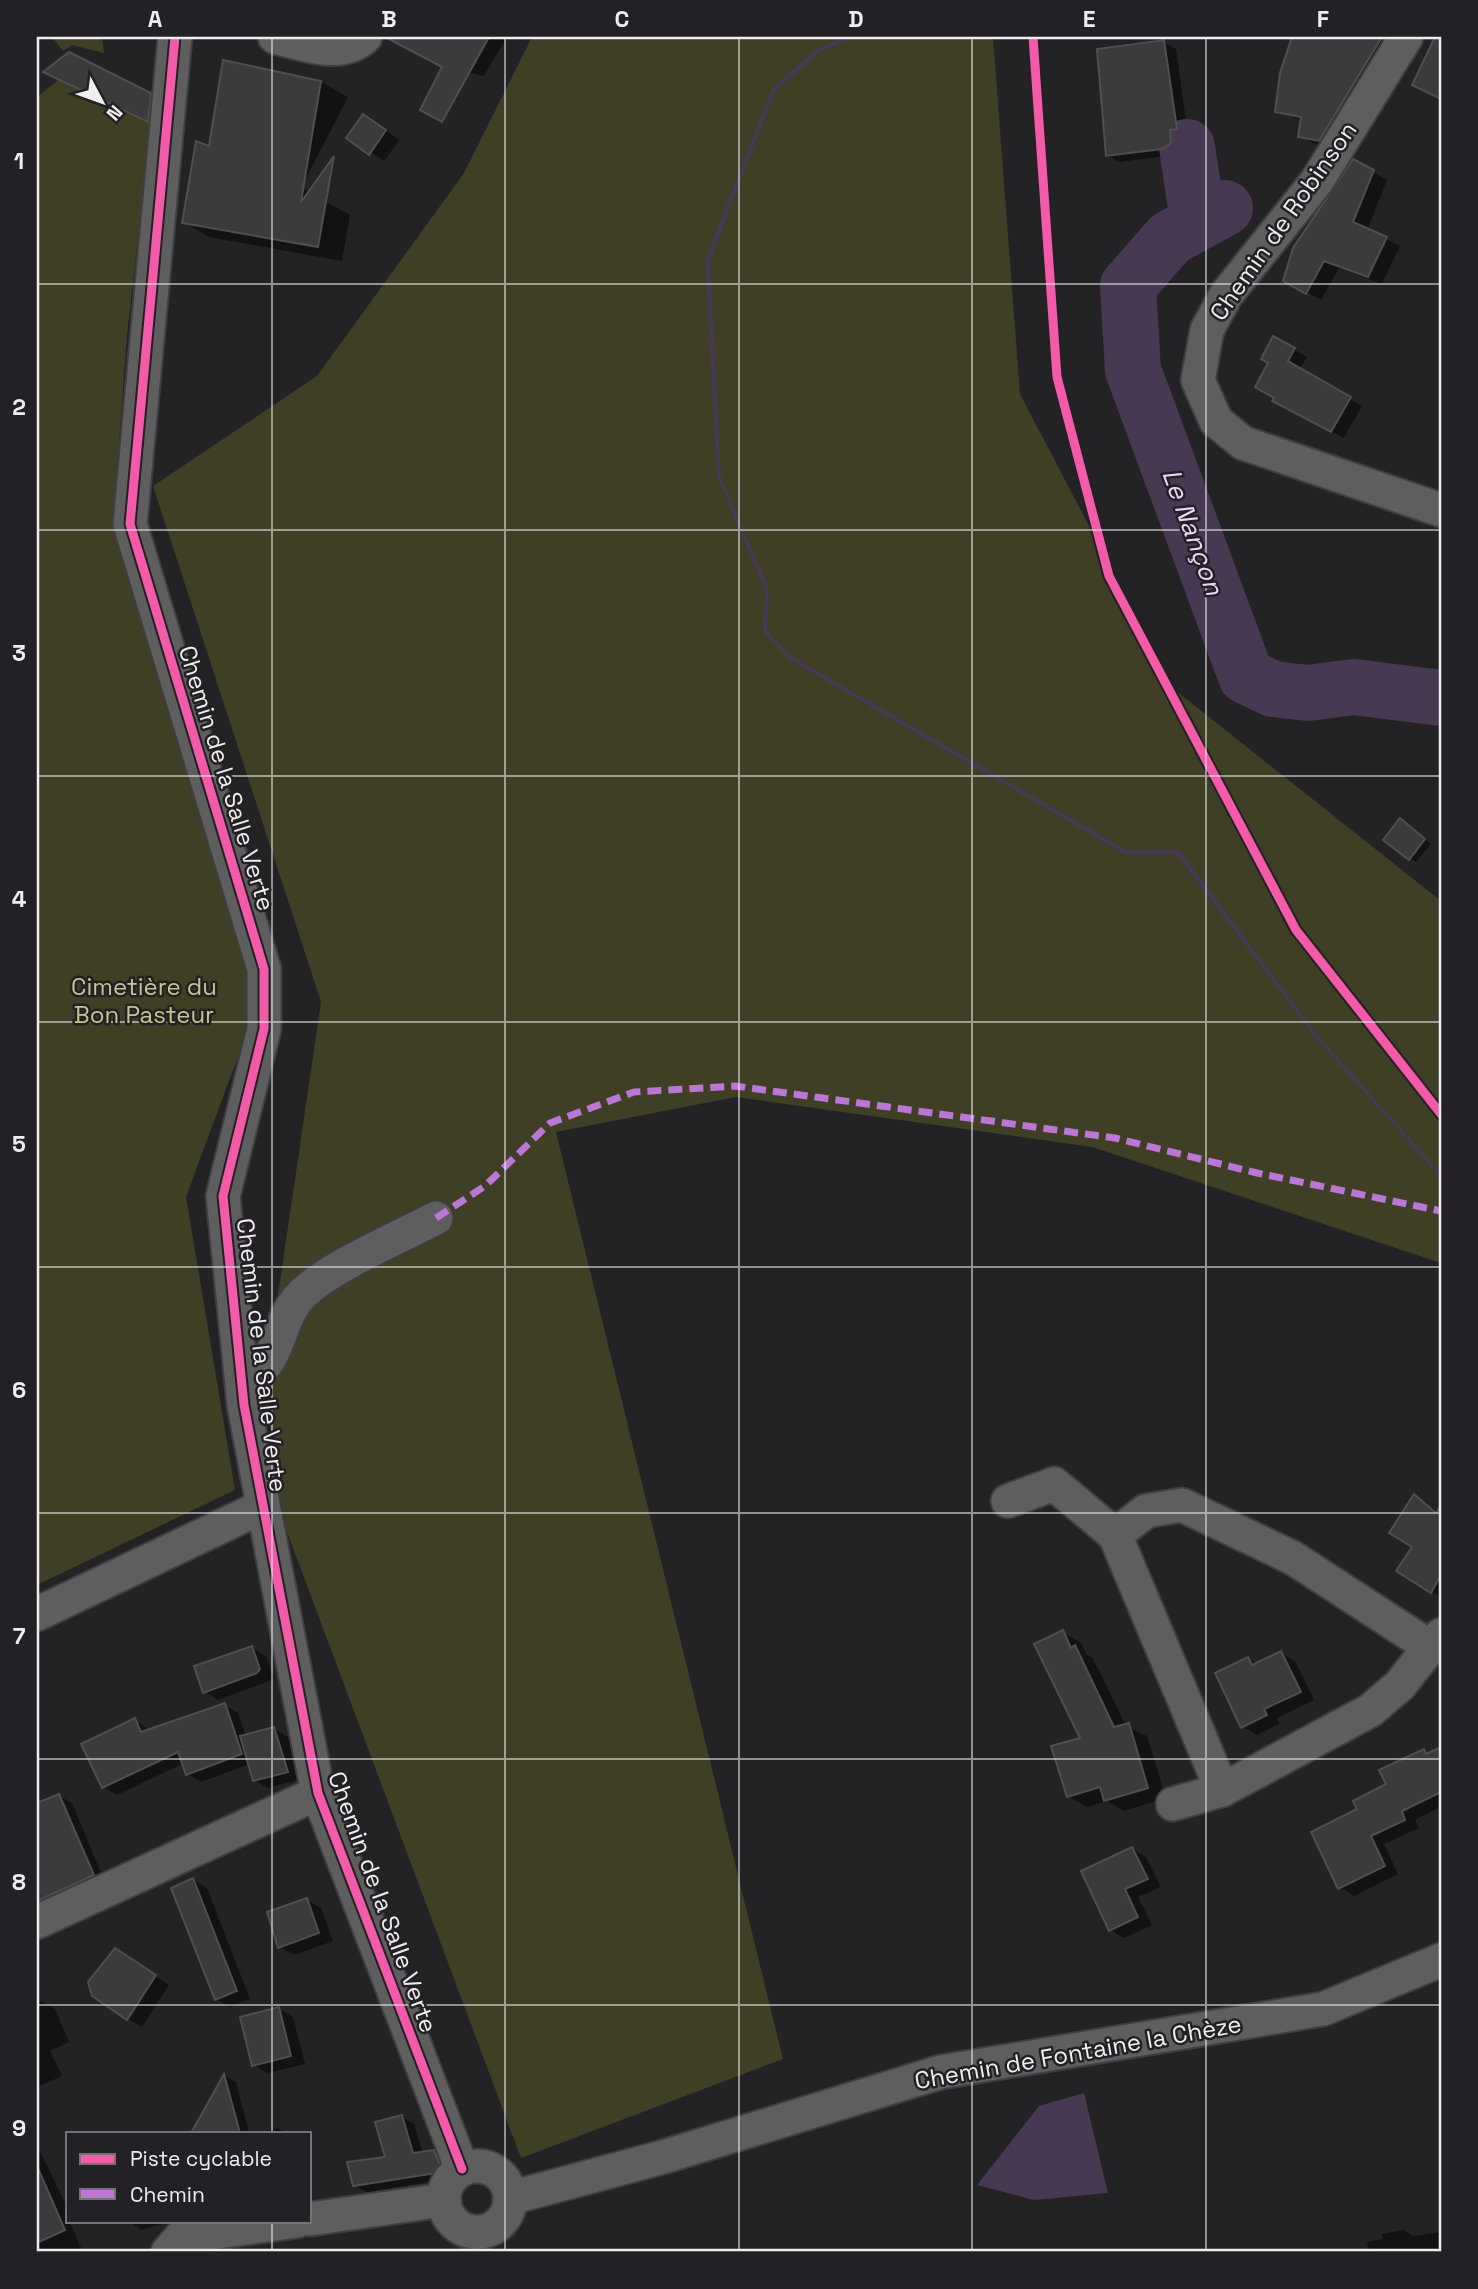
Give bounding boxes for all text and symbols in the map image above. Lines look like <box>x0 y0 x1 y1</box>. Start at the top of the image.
text: A <box>148 4 163 34</box>
text: B <box>381 4 397 34</box>
text: C <box>615 4 629 34</box>
text: D <box>848 4 864 34</box>
text: E <box>1083 4 1095 34</box>
text: F <box>1317 4 1329 34</box>
north arrow <box>66 66 136 136</box>
text: N <box>101 100 128 126</box>
street label: Chemin de Robinson <box>1203 116 1363 326</box>
text: 1 <box>14 146 24 176</box>
text: 2 <box>12 392 26 422</box>
water label: Le Nançon <box>1154 464 1232 601</box>
text: 3 <box>12 638 26 668</box>
street label: Chemin de la Salle Verte <box>172 642 282 914</box>
text: 4 <box>12 884 27 914</box>
park label: Cimetière du Bon Pasteur <box>71 971 217 1030</box>
text: 5 <box>12 1129 26 1159</box>
street label: Chemin de la Salle Verte <box>230 1216 294 1494</box>
text: 6 <box>12 1375 26 1405</box>
text: 7 <box>13 1621 26 1651</box>
street label: Chemin de la Salle Verte <box>321 1767 445 2037</box>
text: 8 <box>12 1867 26 1897</box>
street label: Chemin de Fontaine la Chèze <box>912 2008 1244 2096</box>
text: 9 <box>12 2113 26 2143</box>
legend <box>66 2132 312 2222</box>
text: Piste cyclable <box>130 2145 272 2172</box>
text: Chemin <box>130 2181 205 2208</box>

